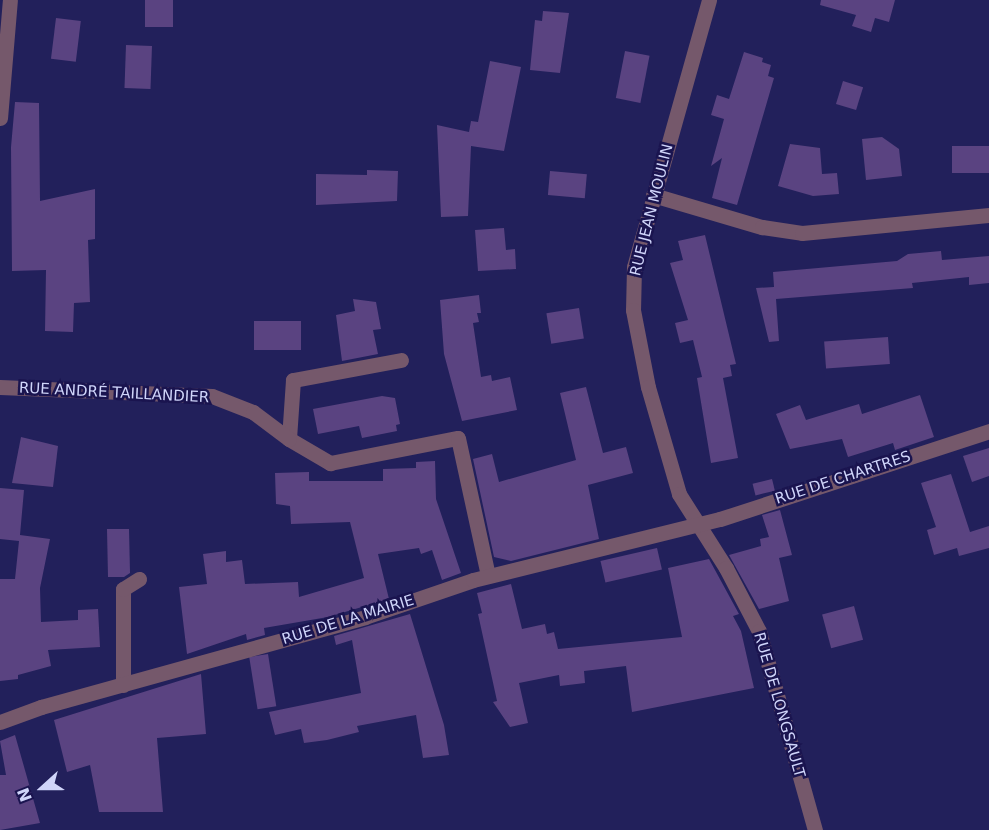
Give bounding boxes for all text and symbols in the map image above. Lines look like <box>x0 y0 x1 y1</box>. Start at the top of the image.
street label: RUE JEAN MOULIN <box>627 142 677 278</box>
street label: RUE ANDRÉ TAILLANDIER <box>18 379 210 407</box>
street label: RUE DE CHARTRES <box>773 448 913 508</box>
street label: RUE DE LA MAIRIE <box>280 591 416 649</box>
street label: RUE DE LONGSAULT <box>750 630 808 780</box>
north arrow <box>12 758 72 818</box>
text: N <box>13 785 36 804</box>

